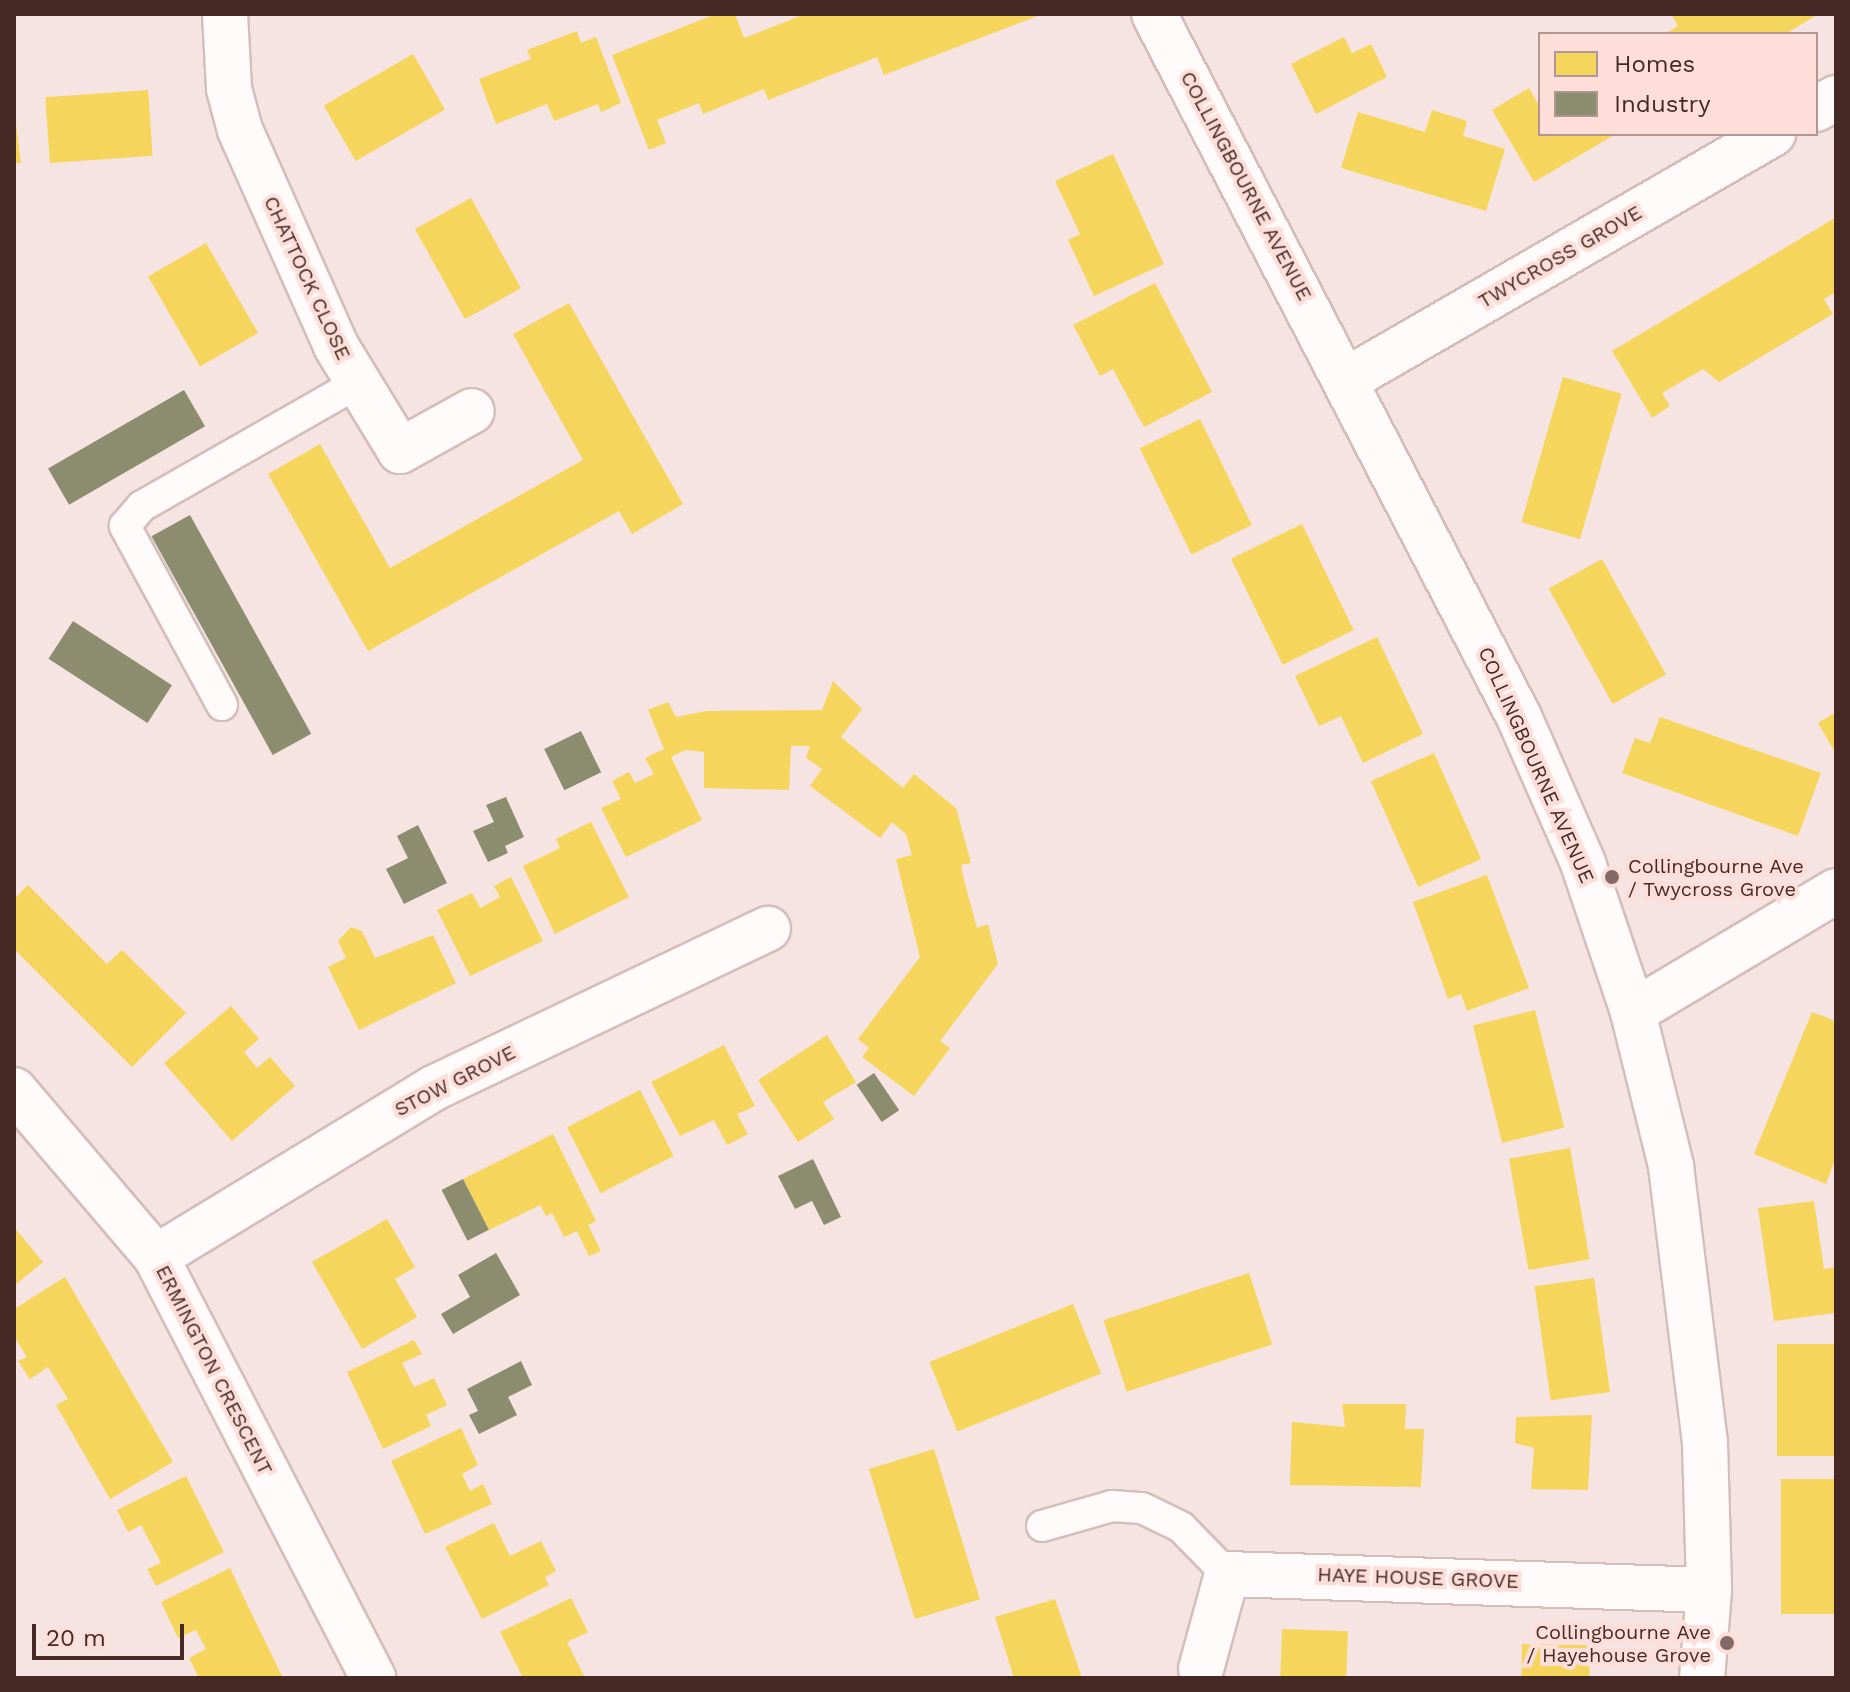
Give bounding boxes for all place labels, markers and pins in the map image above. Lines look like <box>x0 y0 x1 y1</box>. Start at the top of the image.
place label: Collingbourne Ave / Twycross Grove <box>1628 854 1805 901</box>
marker: Collingbourne Ave / Twycross Grove <box>1603 868 1621 886</box>
place label: Collingbourne Ave / Hayehouse Grove <box>1526 1620 1711 1667</box>
marker: Collingbourne Ave / Hayehouse Grove <box>1718 1634 1736 1652</box>

